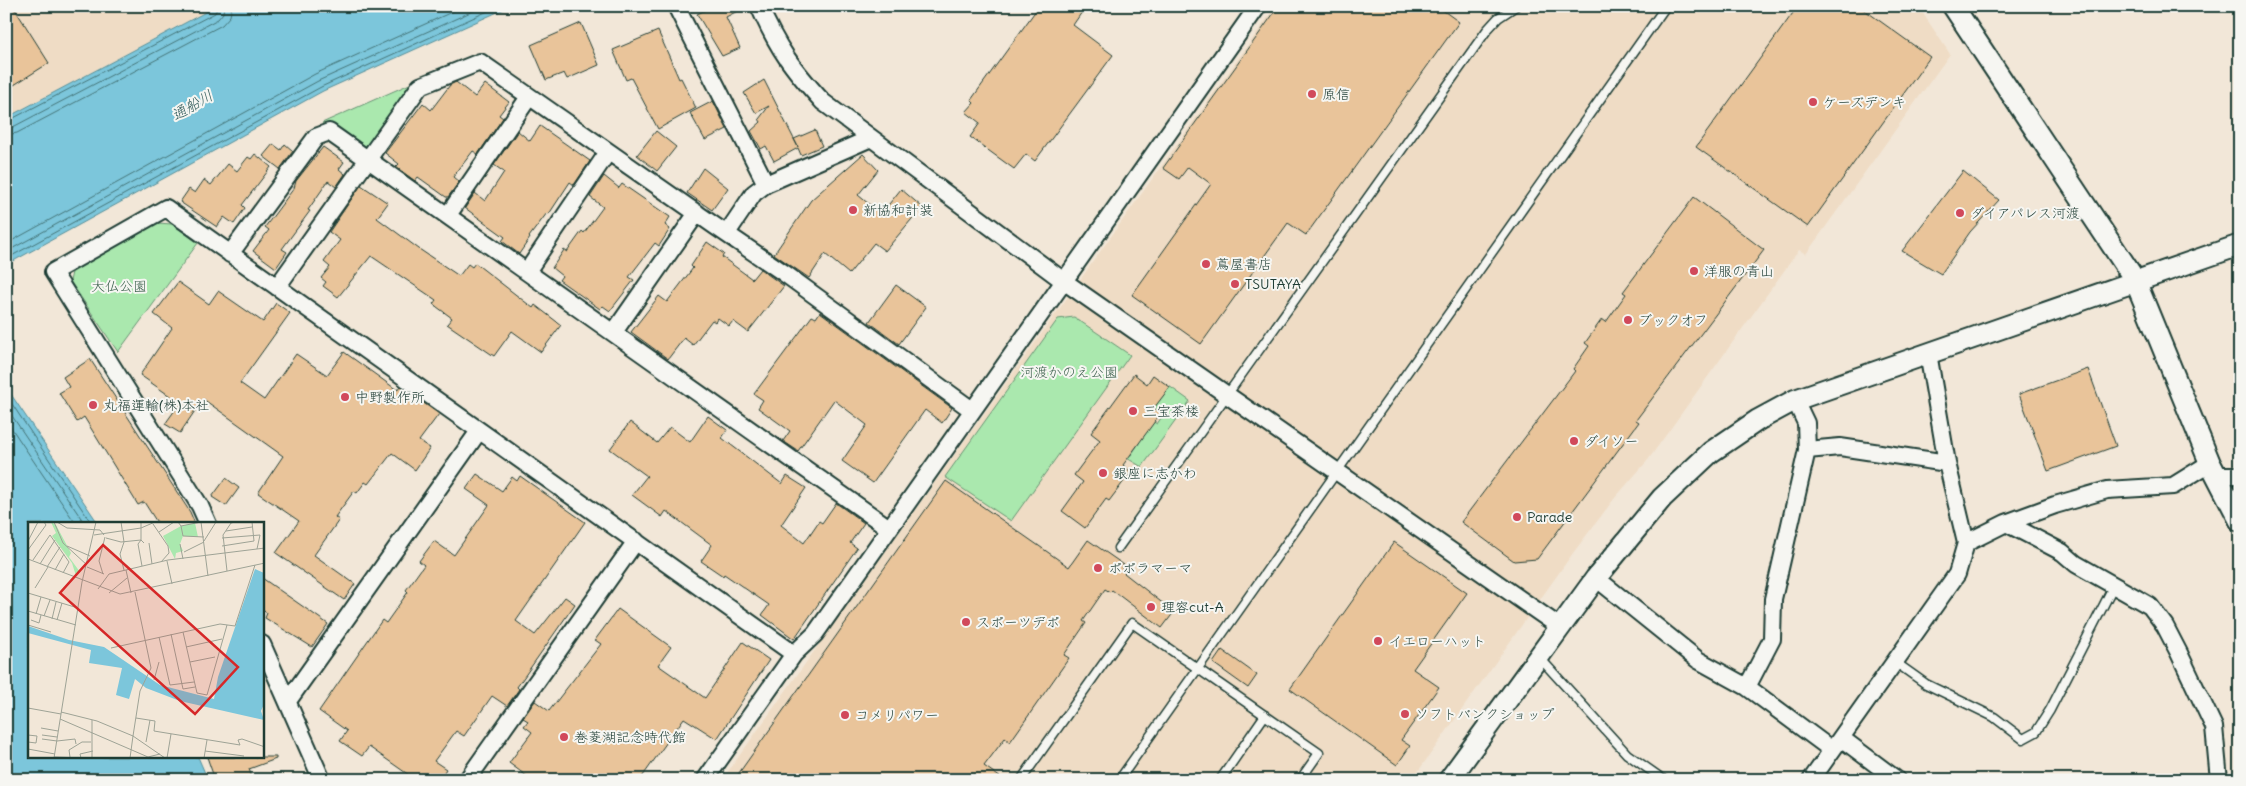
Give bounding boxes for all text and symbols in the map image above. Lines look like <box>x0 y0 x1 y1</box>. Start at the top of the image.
place label: 原信 <box>1322 85 1350 103</box>
water label: 通船川 <box>168 86 216 124</box>
marker: 原信 <box>1306 88 1318 100</box>
place label: ケーズデンキ <box>1823 93 1906 111</box>
marker: ケーズデンキ <box>1807 96 1819 108</box>
place label: 新協和計装 <box>863 201 933 219</box>
marker: 新協和計装 <box>847 204 859 216</box>
place label: ダイアパレス河渡 <box>1970 204 2080 222</box>
marker: ダイアパレス河渡 <box>1954 207 1966 219</box>
place label: 蔦屋書店 <box>1216 255 1272 273</box>
marker: 蔦屋書店 <box>1200 258 1212 270</box>
place label: 洋服の青山 <box>1704 262 1774 280</box>
marker: 洋服の青山 <box>1688 265 1700 277</box>
place label: TSUTAYA <box>1245 275 1301 293</box>
park label: 大仏公園 <box>91 277 147 295</box>
marker: TSUTAYA <box>1229 278 1241 290</box>
place label: ブックオフ <box>1638 311 1708 329</box>
marker: ブックオフ <box>1622 314 1634 326</box>
park label: 河渡かのえ公園 <box>1020 363 1118 381</box>
place label: 中野製作所 <box>355 388 425 406</box>
marker: 中野製作所 <box>339 391 351 403</box>
place label: 丸福運輸(株)本社 <box>103 396 209 414</box>
marker: 丸福運輸(株)本社 <box>87 399 99 411</box>
place label: 三宝茶楼 <box>1143 402 1199 420</box>
marker: 三宝茶楼 <box>1127 405 1139 417</box>
place label: ダイソー <box>1584 432 1639 450</box>
marker: ダイソー <box>1568 435 1580 447</box>
place label: 銀座に志かわ <box>1113 464 1197 482</box>
marker: 銀座に志かわ <box>1097 467 1109 479</box>
place label: Parade <box>1527 508 1572 526</box>
marker: Parade <box>1511 511 1523 523</box>
inset map <box>28 522 264 758</box>
place label: ポポラマーマ <box>1108 559 1192 577</box>
marker: ポポラマーマ <box>1092 562 1104 574</box>
place label: 理容cut-A <box>1161 598 1224 616</box>
marker: 理容cut-A <box>1145 601 1157 613</box>
place label: スポーツデポ <box>976 613 1060 631</box>
marker: スポーツデポ <box>960 616 972 628</box>
place label: イエローハット <box>1388 632 1486 650</box>
marker: イエローハット <box>1372 635 1384 647</box>
place label: ソフトバンクショップ <box>1415 705 1554 723</box>
place label: コメリパワー <box>855 706 939 724</box>
marker: ソフトバンクショップ <box>1399 708 1411 720</box>
marker: コメリパワー <box>839 709 851 721</box>
place label: 巻菱湖記念時代館 <box>574 728 686 746</box>
marker: 巻菱湖記念時代館 <box>558 731 570 743</box>

